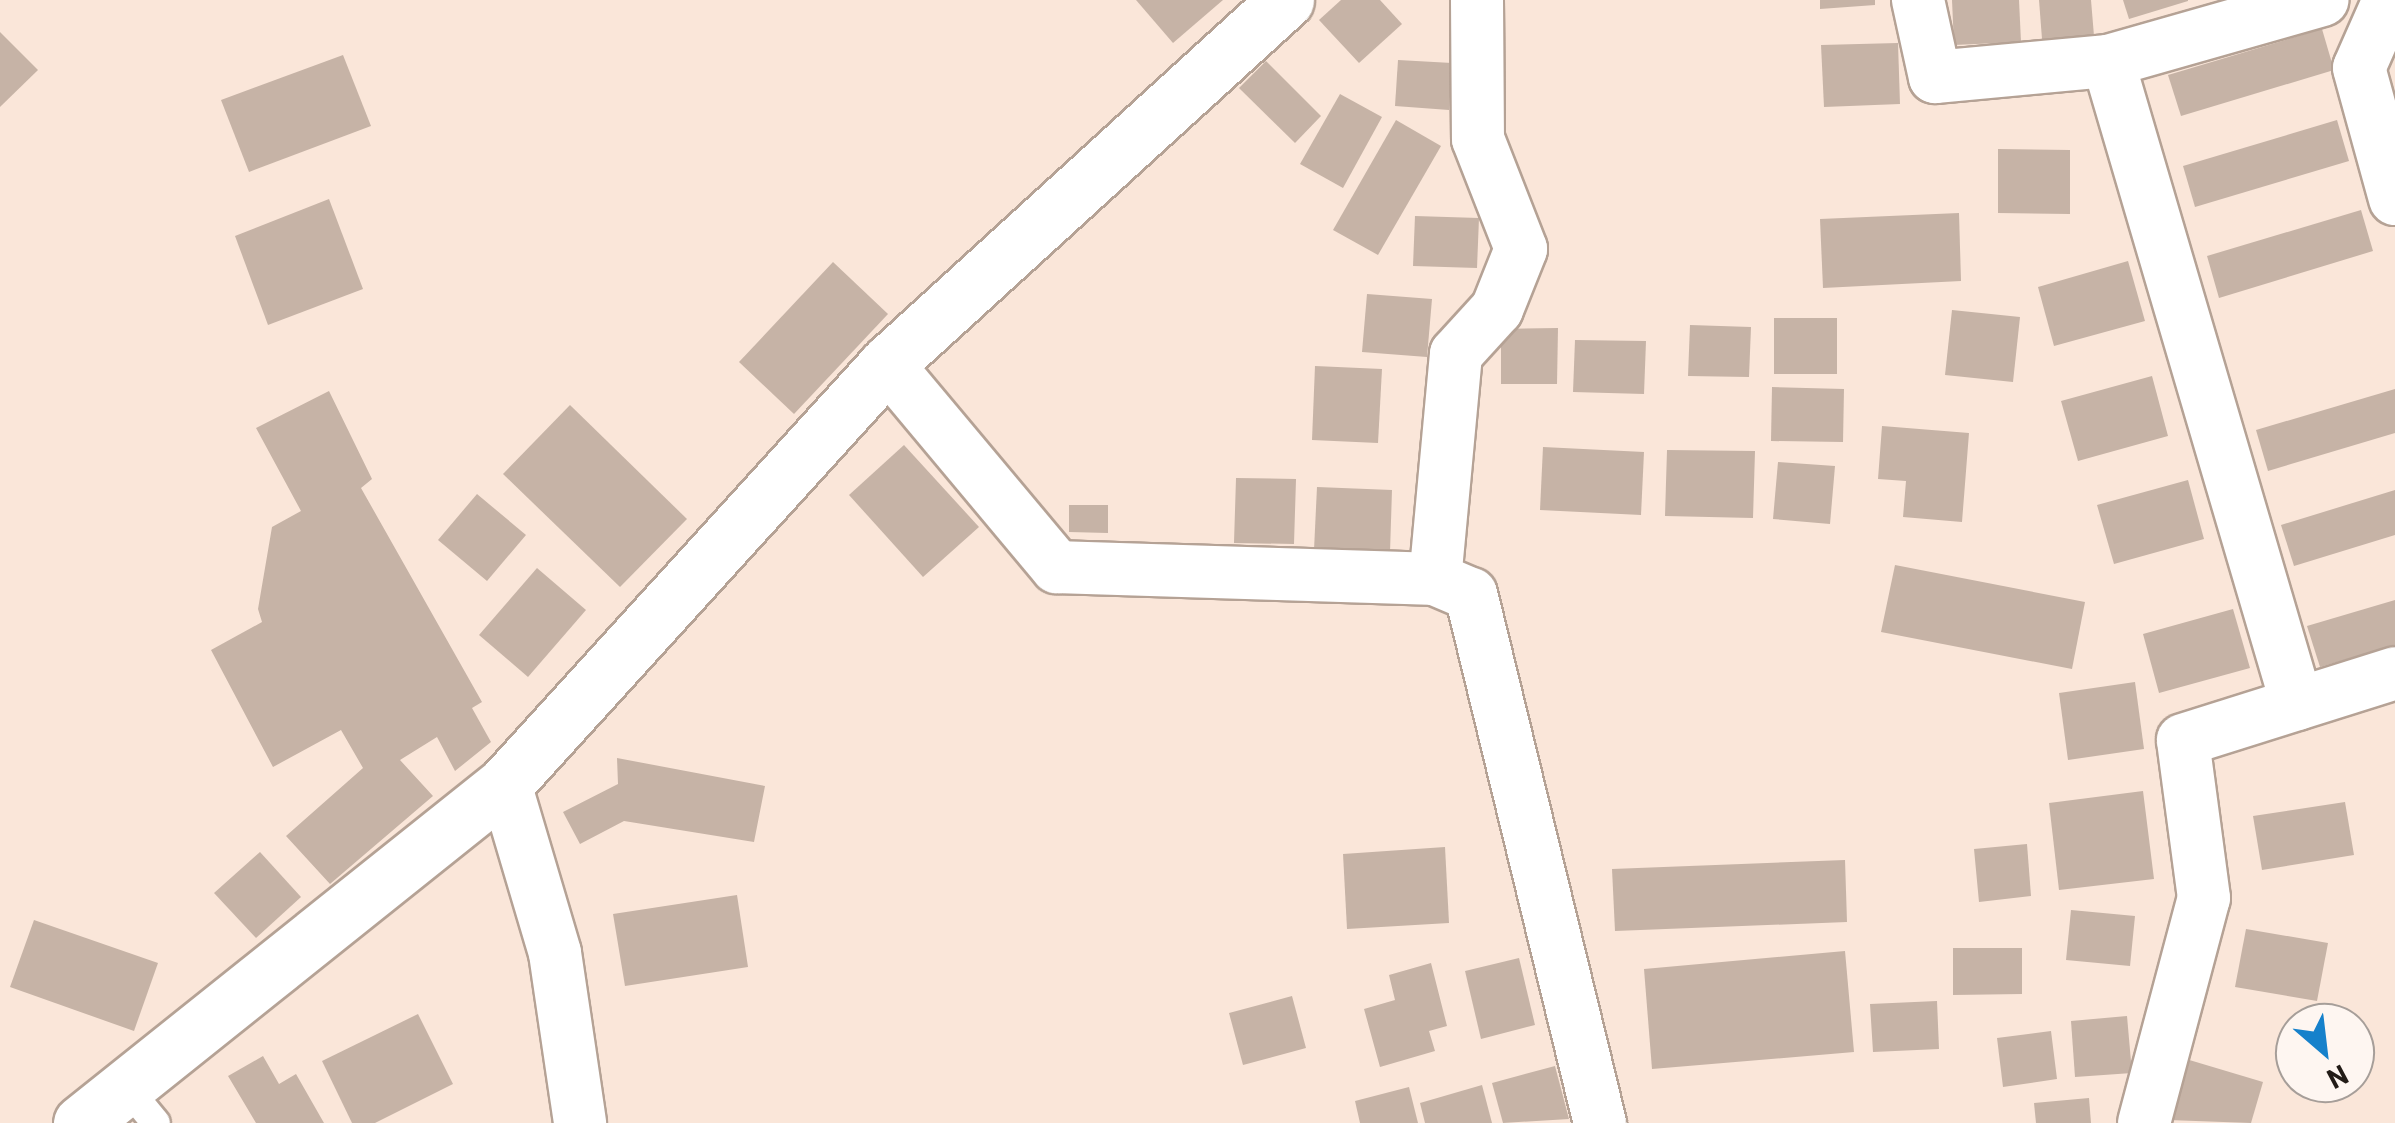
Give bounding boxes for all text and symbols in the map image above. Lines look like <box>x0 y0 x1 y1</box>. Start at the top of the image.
north arrow <box>2275 1003 2375 1103</box>
text: N <box>2322 1058 2354 1097</box>

